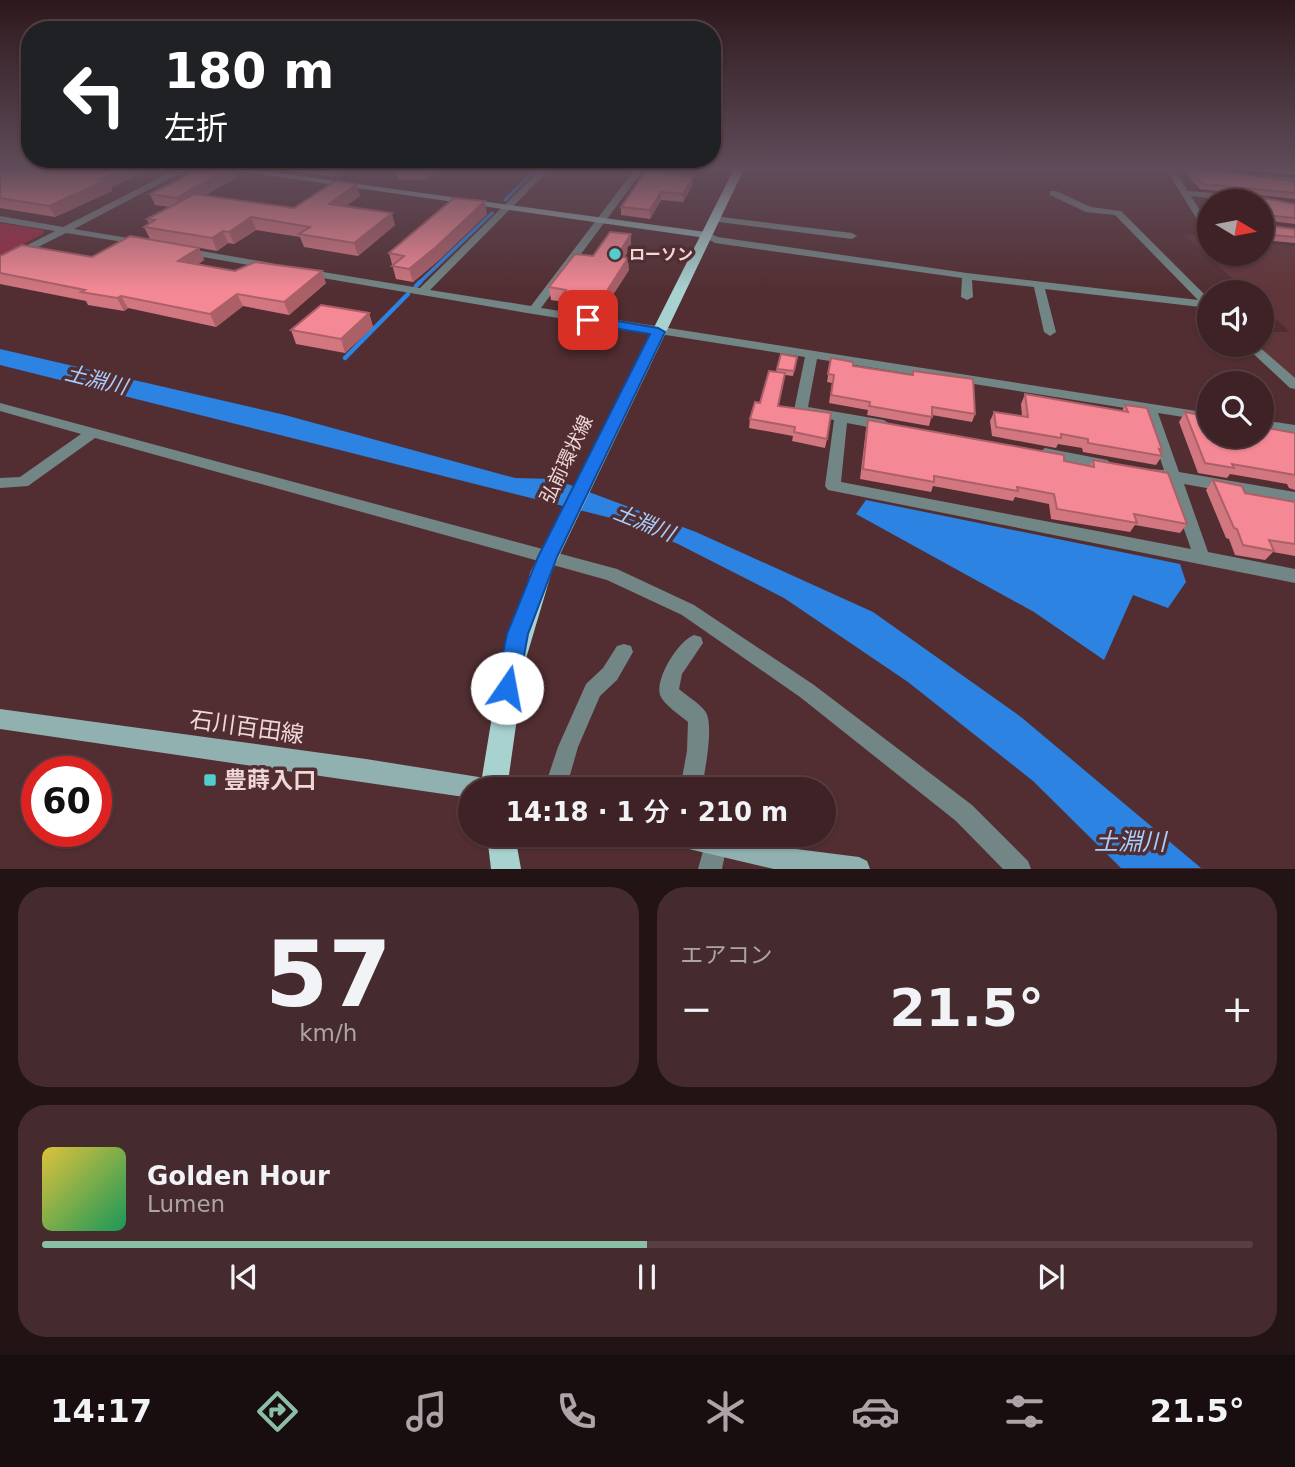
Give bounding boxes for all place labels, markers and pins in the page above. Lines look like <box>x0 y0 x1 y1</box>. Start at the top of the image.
place label: ローソン <box>629 245 693 264</box>
marker: ローソン <box>607 246 623 262</box>
pin <box>558 290 618 350</box>
place label: 豊蒔入口 <box>224 767 316 793</box>
marker: 豊蒔入口 <box>202 772 218 788</box>

